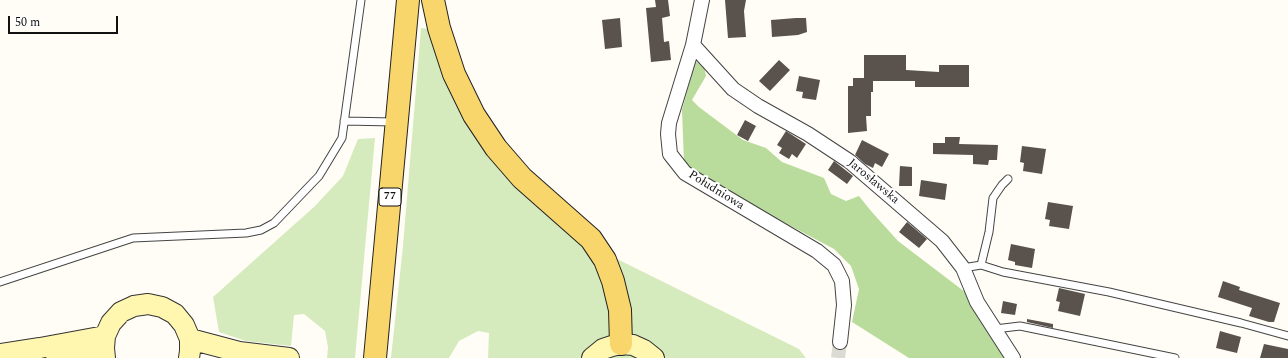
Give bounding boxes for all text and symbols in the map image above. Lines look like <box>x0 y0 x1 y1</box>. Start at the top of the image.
scale bar <box>10 8 120 34</box>
text: 50 m <box>15 13 40 32</box>
street label: Jarosławska <box>844 156 902 208</box>
street label: Południowa <box>686 168 746 214</box>
road number: 77 <box>379 188 401 206</box>

